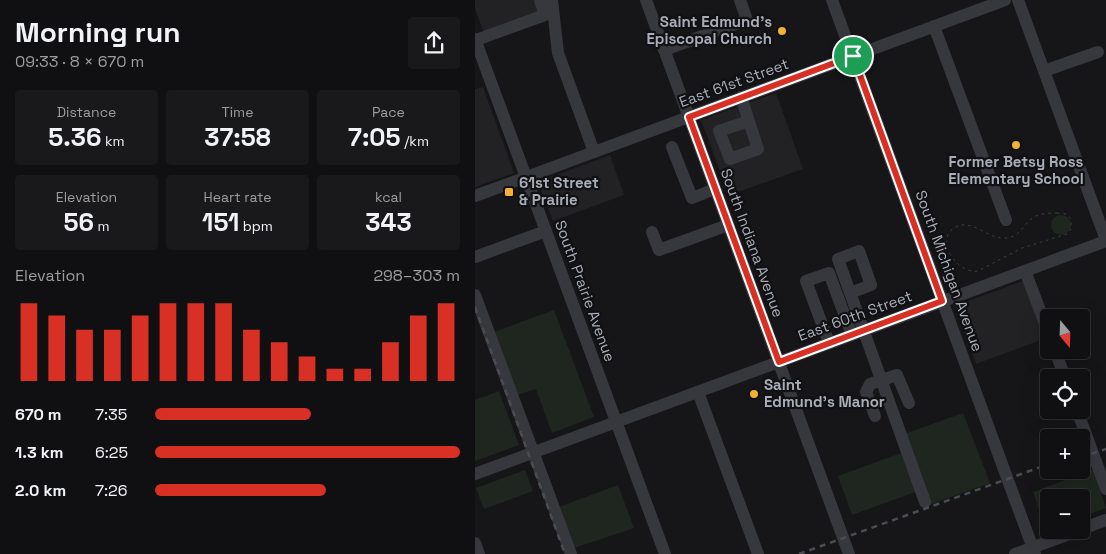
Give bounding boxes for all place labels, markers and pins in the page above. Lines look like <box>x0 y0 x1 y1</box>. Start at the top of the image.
place label: Saint Edmund's Episcopal Church <box>647 12 772 48</box>
marker: Saint Edmund's Episcopal Church <box>776 25 788 37</box>
pin <box>832 35 874 77</box>
marker: Former Betsy Ross Elementary School <box>1010 139 1022 151</box>
place label: Former Betsy Ross Elementary School <box>948 152 1084 188</box>
place label: 61st Street & Prairie <box>519 173 599 209</box>
marker: 61st Street & Prairie <box>503 186 515 198</box>
place label: Saint Edmund's Manor <box>764 375 885 411</box>
marker: Saint Edmund's Manor <box>748 388 760 400</box>

